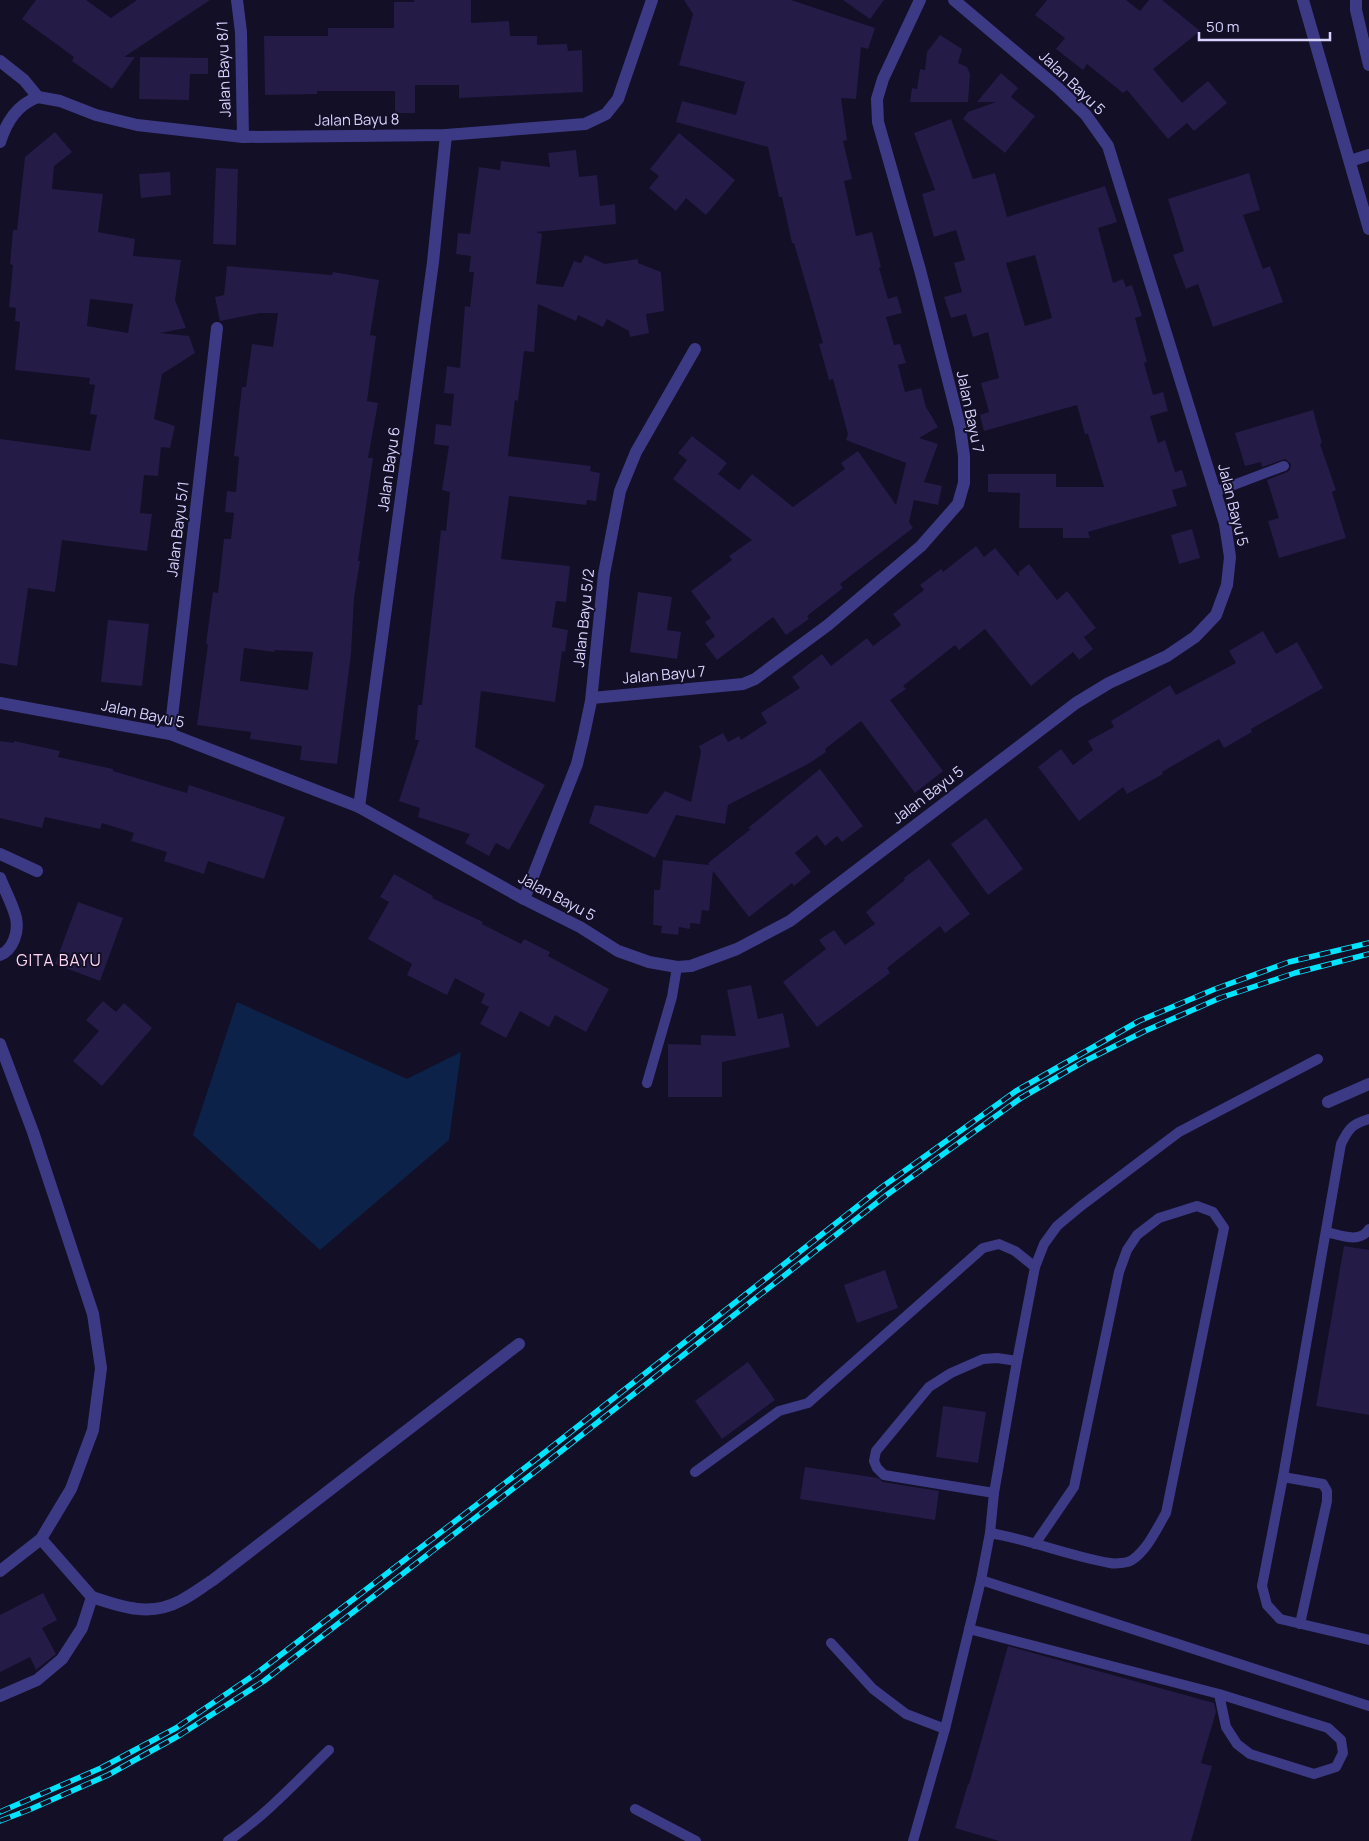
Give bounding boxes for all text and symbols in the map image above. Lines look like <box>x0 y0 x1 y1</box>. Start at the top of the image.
scale bar <box>1199 10 1330 42</box>
text: 50 m <box>1206 16 1240 37</box>
street label: Jalan Bayu 8/1 <box>211 21 236 118</box>
street label: Jalan Bayu 5 <box>1035 46 1110 120</box>
street label: Jalan Bayu 8 <box>314 108 399 131</box>
street label: Jalan Bayu 7 <box>952 369 989 455</box>
street label: Jalan Bayu 6 <box>372 425 405 513</box>
street label: Jalan Bayu 5 <box>1213 461 1254 548</box>
street label: Jalan Bayu 5/1 <box>161 480 194 578</box>
street label: Jalan Bayu 5/2 <box>568 568 599 668</box>
street label: Jalan Bayu 7 <box>621 660 706 689</box>
street label: Jalan Bayu 5 <box>100 694 187 733</box>
street label: Jalan Bayu 5 <box>888 761 968 828</box>
street label: Jalan Bayu 5 <box>515 867 600 926</box>
district label: GITA BAYU <box>16 949 102 971</box>

